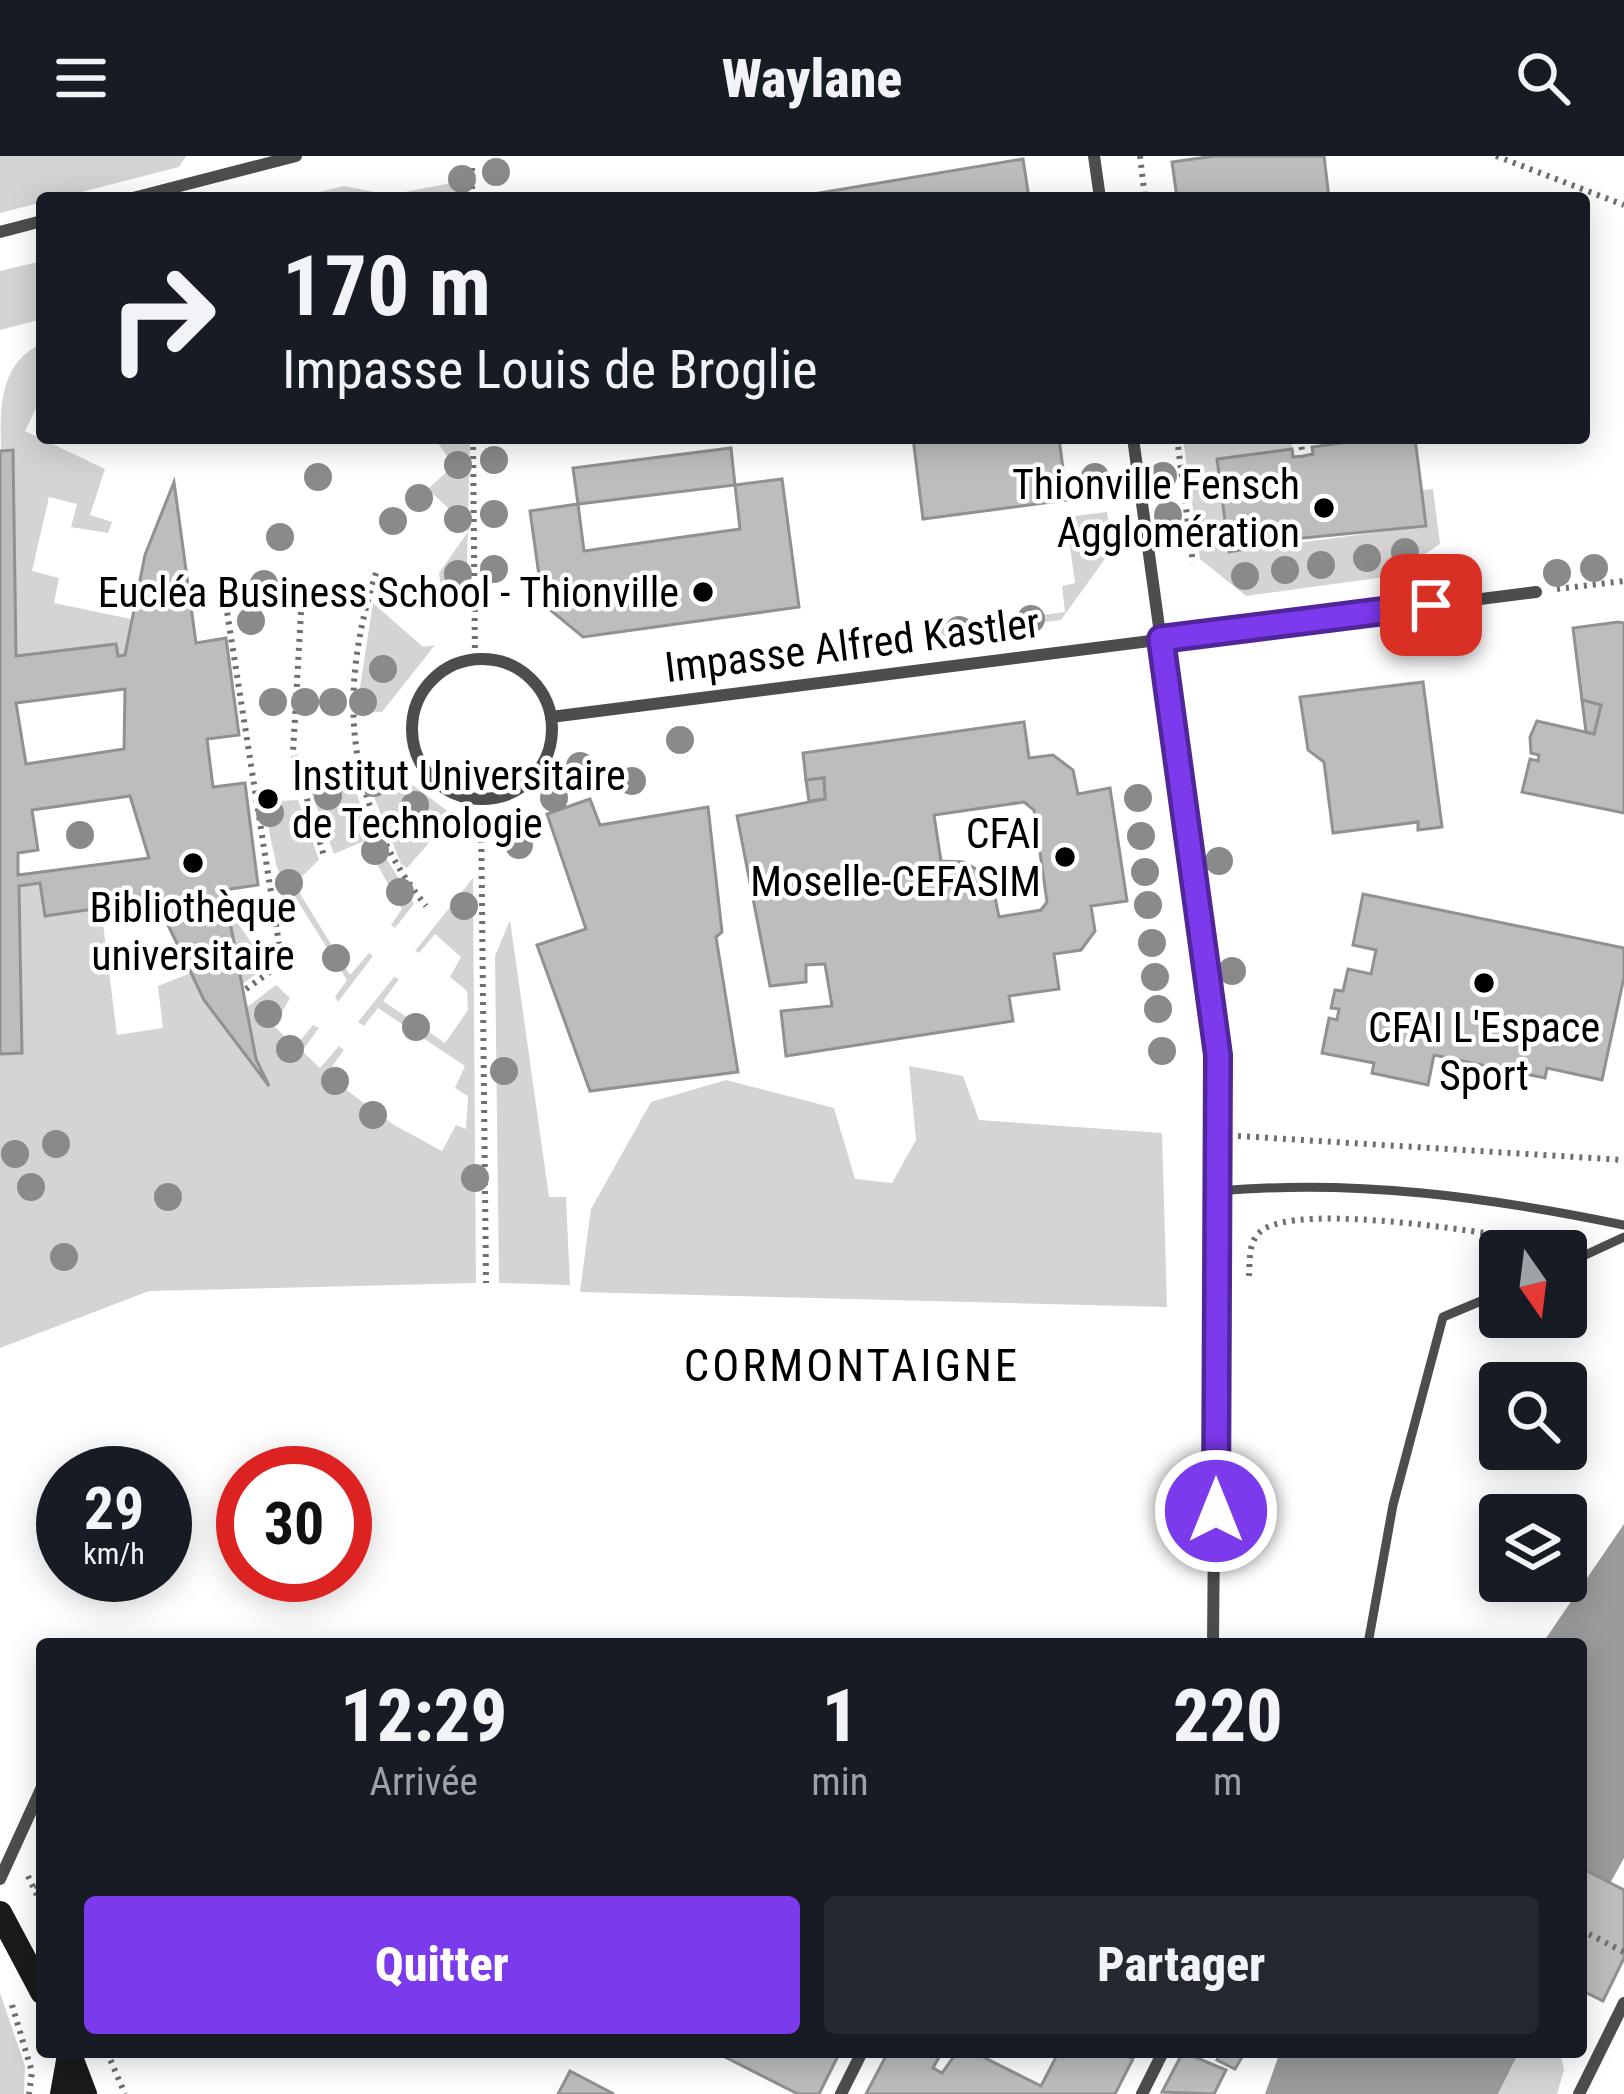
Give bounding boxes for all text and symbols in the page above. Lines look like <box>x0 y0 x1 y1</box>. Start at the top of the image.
icon: menu <box>48 45 114 111</box>
icon: search <box>1510 45 1576 111</box>
text: Waylane <box>722 47 902 110</box>
text: 170 m <box>282 237 491 336</box>
icon: right <box>84 240 240 396</box>
text: Impasse Louis de Broglie <box>282 338 818 401</box>
place label: Thionville Fensch Agglomération <box>1012 460 1300 557</box>
marker: Thionville Fensch Agglomération <box>1311 495 1337 521</box>
pin <box>1380 554 1482 656</box>
place label: Eucléa Business School - Thionville <box>98 568 679 617</box>
icon: arrive <box>1398 572 1464 638</box>
marker: Eucléa Business School - Thionville <box>690 579 716 605</box>
street label: Impasse Alfred Kastler <box>662 598 1042 692</box>
place label: Institut Universitaire de Technologie <box>292 751 626 848</box>
marker: Institut Universitaire de Technologie <box>255 786 281 812</box>
place label: CFAI Moselle-CEFASIM <box>750 809 1041 906</box>
marker: CFAI Moselle-CEFASIM <box>1052 844 1078 870</box>
marker: Bibliothèque universitaire <box>180 850 206 876</box>
place label: Bibliothèque universitaire <box>89 883 297 980</box>
marker: CFAI L'Espace Sport <box>1471 970 1497 996</box>
place label: CFAI L'Espace Sport <box>1368 1003 1600 1100</box>
north arrow <box>1479 1230 1587 1338</box>
map controls <box>1479 1230 1587 1602</box>
district label: CORMONTAIGNE <box>684 1339 1020 1392</box>
button: search <box>1479 1362 1587 1470</box>
speed limit sign: 30 <box>216 1446 372 1602</box>
position arrow <box>1153 1448 1279 1574</box>
text: 29 <box>84 1473 144 1544</box>
button: layers <box>1479 1494 1587 1602</box>
text: km/h <box>83 1536 145 1571</box>
text: 12:29 <box>340 1674 507 1759</box>
text: 1 <box>822 1674 858 1759</box>
text: 220 <box>1173 1674 1283 1759</box>
text: Arrivée <box>370 1759 478 1805</box>
text: min <box>811 1759 869 1805</box>
text: m <box>1213 1759 1242 1805</box>
button: Quitter <box>84 1896 800 2034</box>
button: Partager <box>824 1896 1539 2034</box>

